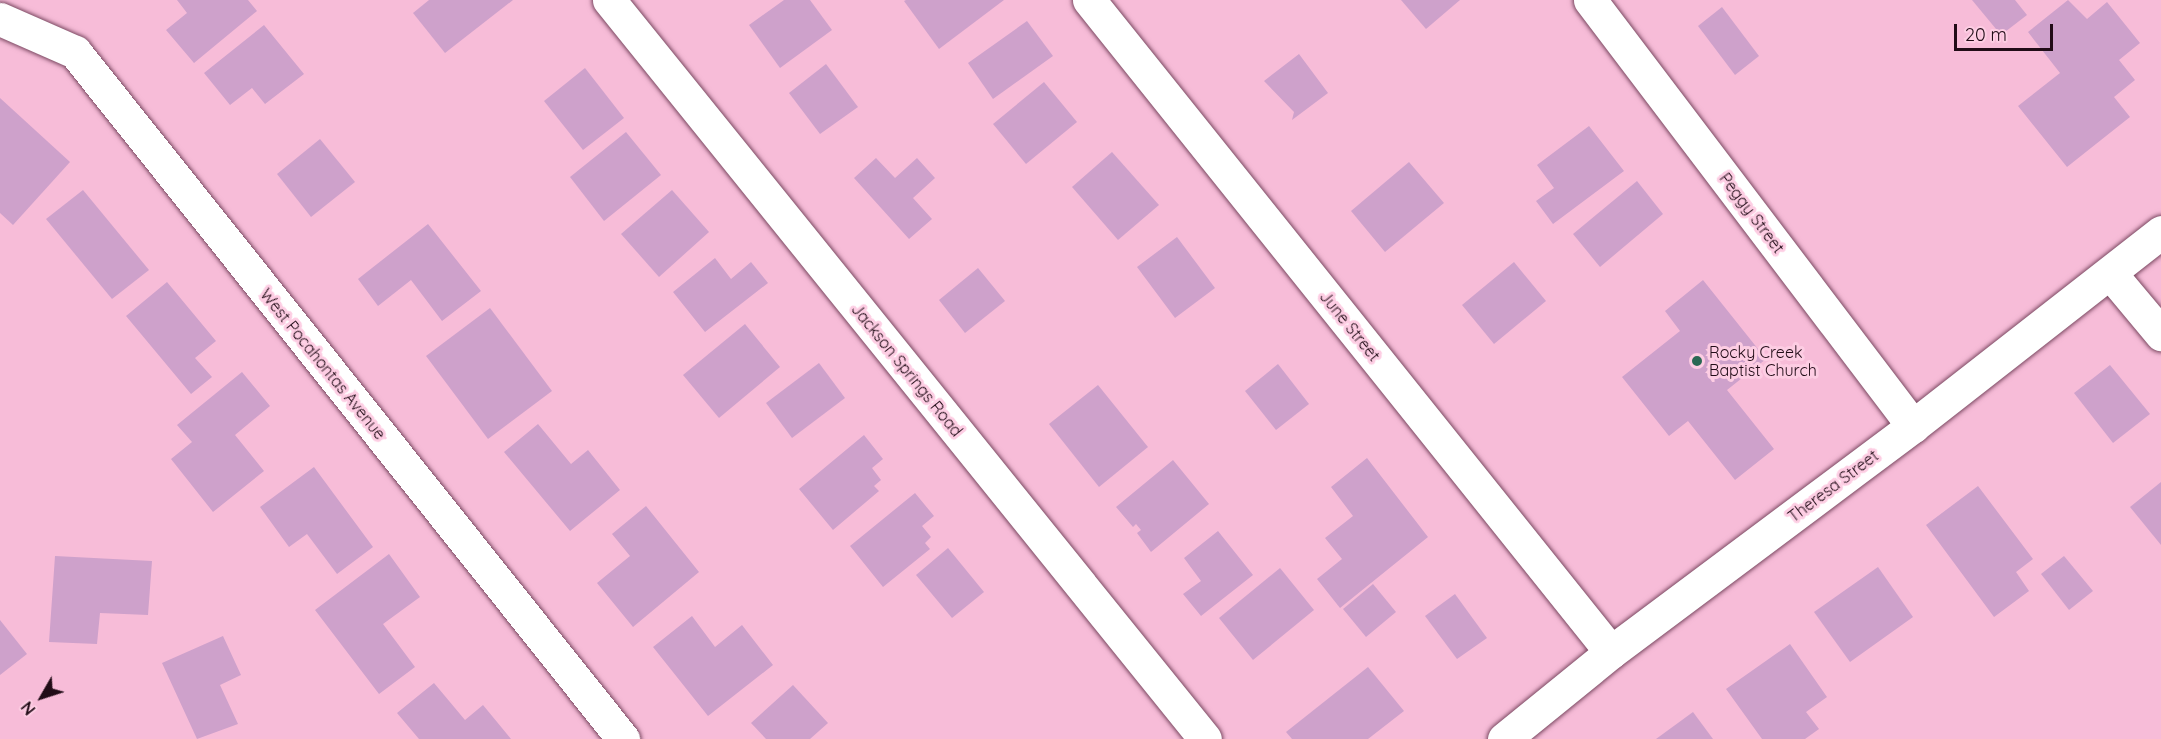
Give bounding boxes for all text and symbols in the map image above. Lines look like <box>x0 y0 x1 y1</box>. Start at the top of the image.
scale bar <box>1957 12 2056 50</box>
text: 20 m <box>1965 23 2007 46</box>
street label: Peggy Street <box>1716 169 1788 257</box>
street label: West Pocahontas Avenue <box>256 285 390 443</box>
street label: June Street <box>1316 287 1384 365</box>
street label: Jackson Springs Road <box>848 300 966 440</box>
place label: Rocky Creek Baptist Church <box>1709 342 1817 380</box>
marker: Rocky Creek Baptist Church <box>1690 354 1704 368</box>
street label: Theresa Street <box>1784 446 1882 526</box>
north arrow <box>12 667 72 727</box>
text: N <box>17 697 39 719</box>

